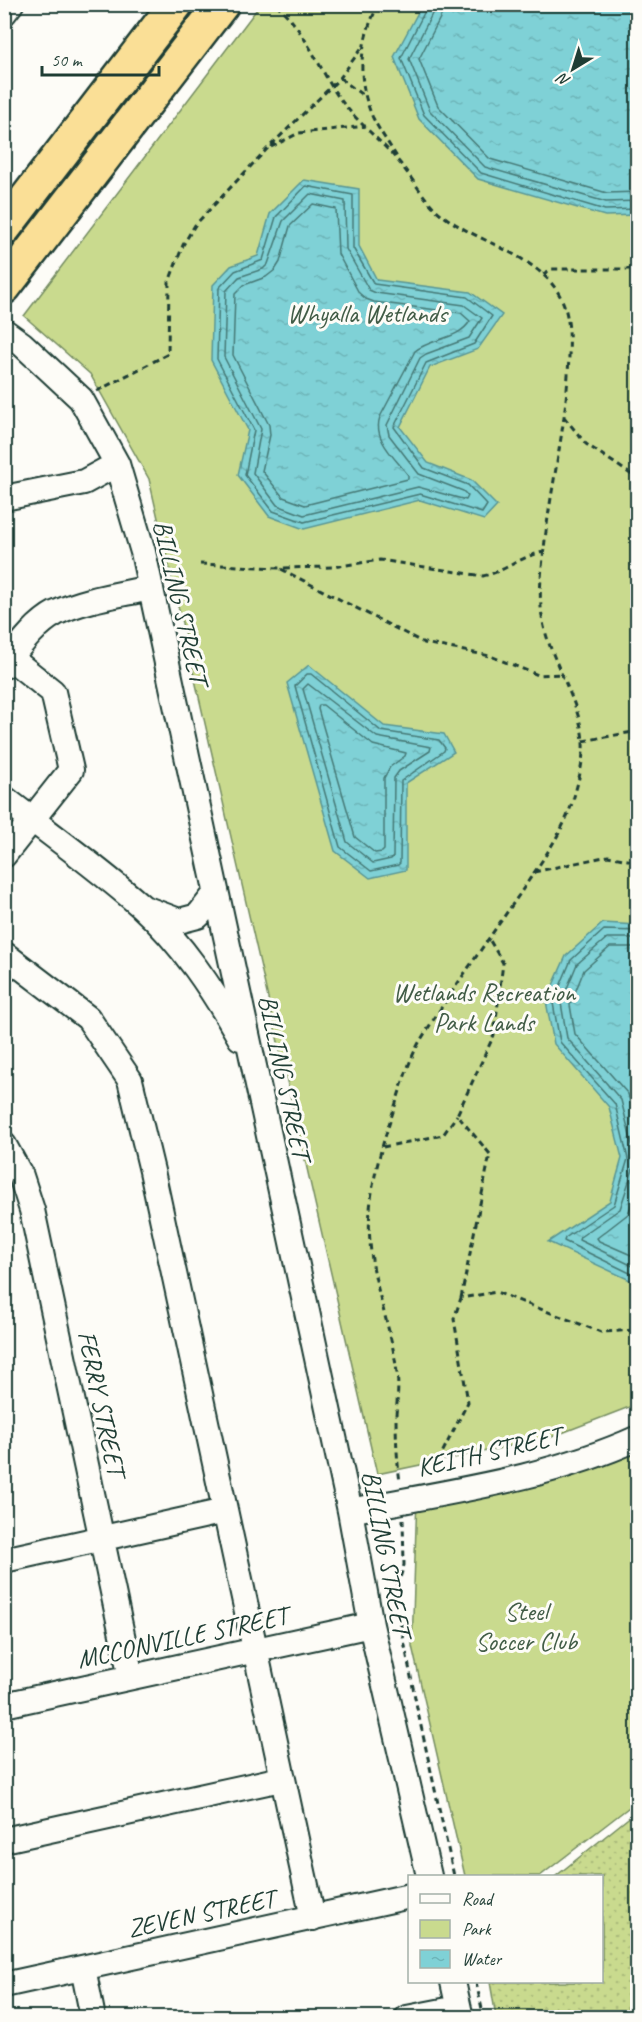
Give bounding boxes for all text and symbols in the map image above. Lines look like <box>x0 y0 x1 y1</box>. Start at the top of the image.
scale bar <box>42 39 159 77</box>
north arrow <box>543 39 603 99</box>
text: 50 m <box>51 49 84 71</box>
text: N <box>552 67 574 91</box>
park label: Whyalla Wetlands <box>287 297 449 330</box>
street label: BILLING STREET <box>146 517 217 694</box>
park label: Wetlands Recreation Park Lands <box>393 976 576 1039</box>
street label: BILLING STREET <box>251 992 319 1169</box>
street label: FERRY STREET <box>70 1328 134 1484</box>
street label: KEITH STREET <box>414 1418 569 1484</box>
street label: BILLING STREET <box>354 1468 420 1645</box>
park label: Steel Soccer Club <box>475 1595 579 1658</box>
street label: MCCONVILLE STREET <box>74 1598 296 1676</box>
legend <box>408 1875 603 1983</box>
street label: ZEVEN STREET <box>125 1881 283 1945</box>
text: Road <box>462 1888 495 1910</box>
text: Park <box>462 1918 492 1940</box>
text: Water <box>462 1948 503 1970</box>

